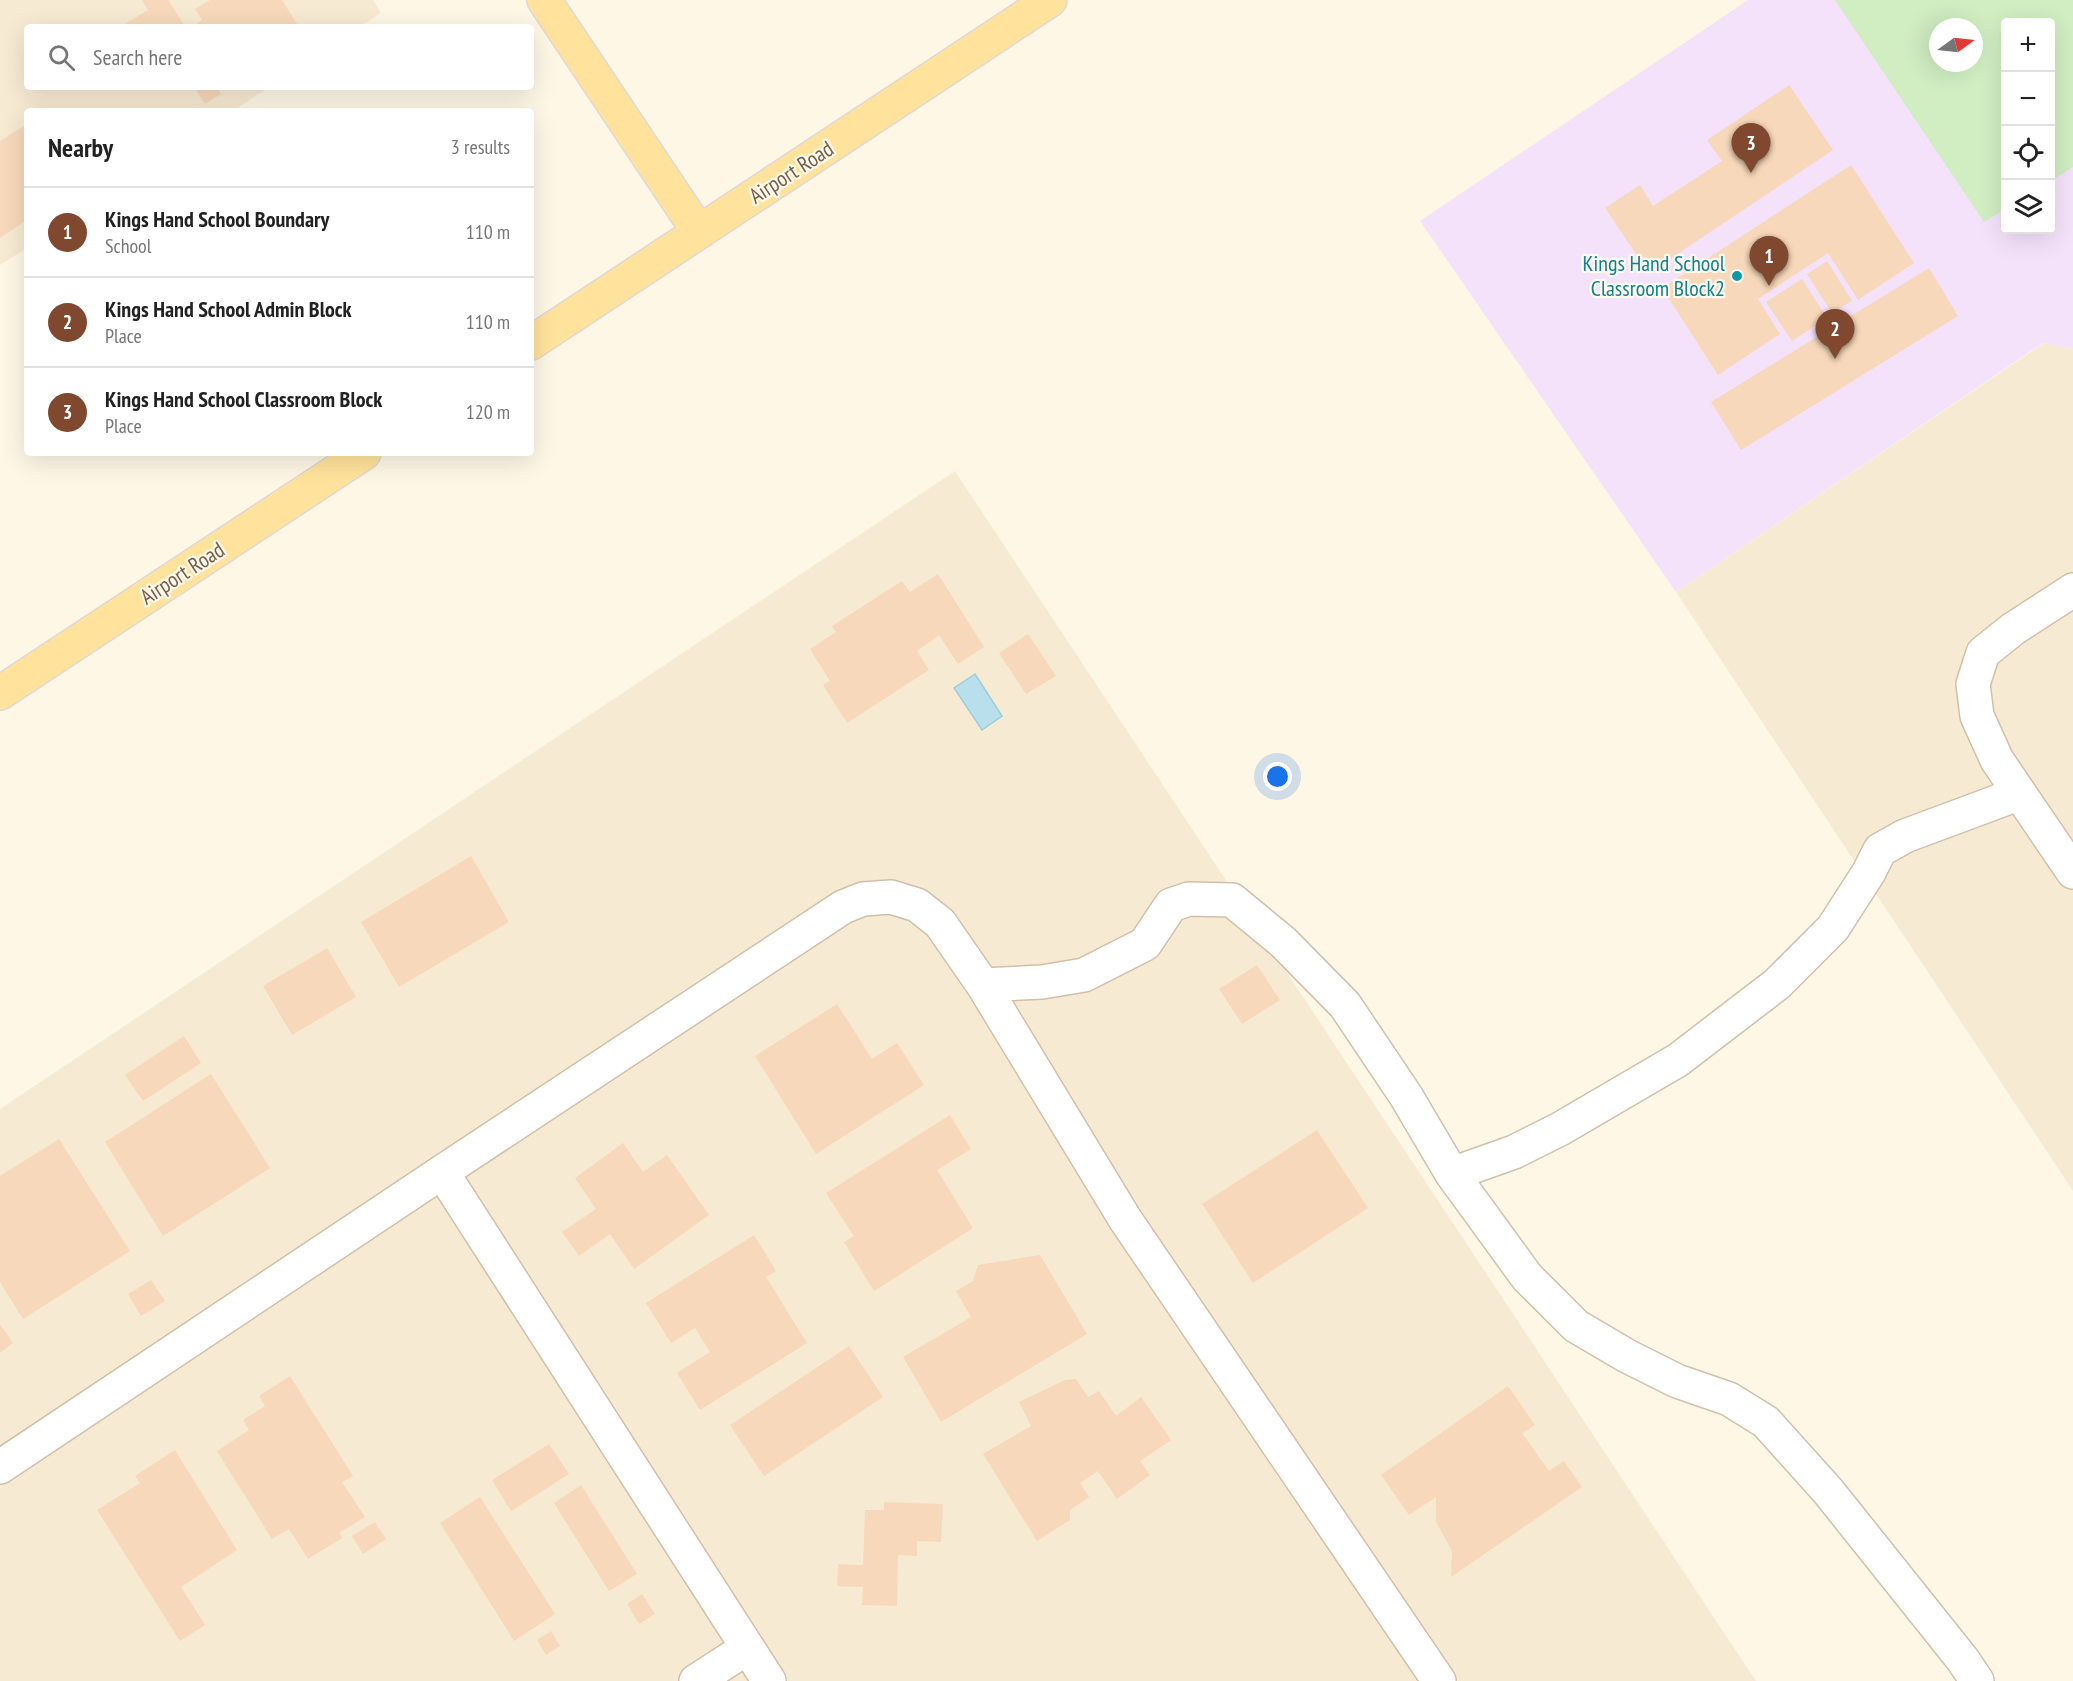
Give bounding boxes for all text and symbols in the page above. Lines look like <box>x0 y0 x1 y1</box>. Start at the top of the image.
north arrow <box>1929 18 1983 72</box>
map controls <box>2001 18 2055 234</box>
button: + <box>2001 18 2055 72</box>
search box <box>24 24 534 90</box>
icon: search <box>45 41 78 74</box>
text: Search here <box>93 43 182 71</box>
button: − <box>2001 72 2055 126</box>
pin: 3 <box>1732 124 1770 173</box>
button: locate <box>2001 126 2055 180</box>
text: Nearby <box>48 131 113 164</box>
text: 3 results <box>451 134 510 160</box>
street label: Airport Road <box>743 134 839 210</box>
button: layers <box>2001 180 2055 234</box>
text: Kings Hand School Boundary <box>105 205 329 233</box>
text: 1 <box>63 219 72 245</box>
text: 110 m <box>466 219 510 245</box>
text: School <box>105 233 151 259</box>
pin: 1 <box>1750 236 1788 286</box>
place label: Kings Hand School Classroom Block2 <box>1583 249 1726 302</box>
marker: Kings Hand School Classroom Block2 <box>1730 269 1744 283</box>
text: Kings Hand School Admin Block <box>105 295 352 323</box>
text: 2 <box>63 309 72 335</box>
text: 110 m <box>466 309 510 335</box>
pin: 2 <box>1816 310 1854 359</box>
text: Place <box>105 323 142 349</box>
text: Kings Hand School Classroom Block <box>105 385 382 413</box>
text: 3 <box>63 399 72 425</box>
text: 120 m <box>466 399 510 425</box>
text: Place <box>105 413 142 439</box>
street label: Airport Road <box>134 535 230 611</box>
your location <box>1263 762 1292 791</box>

